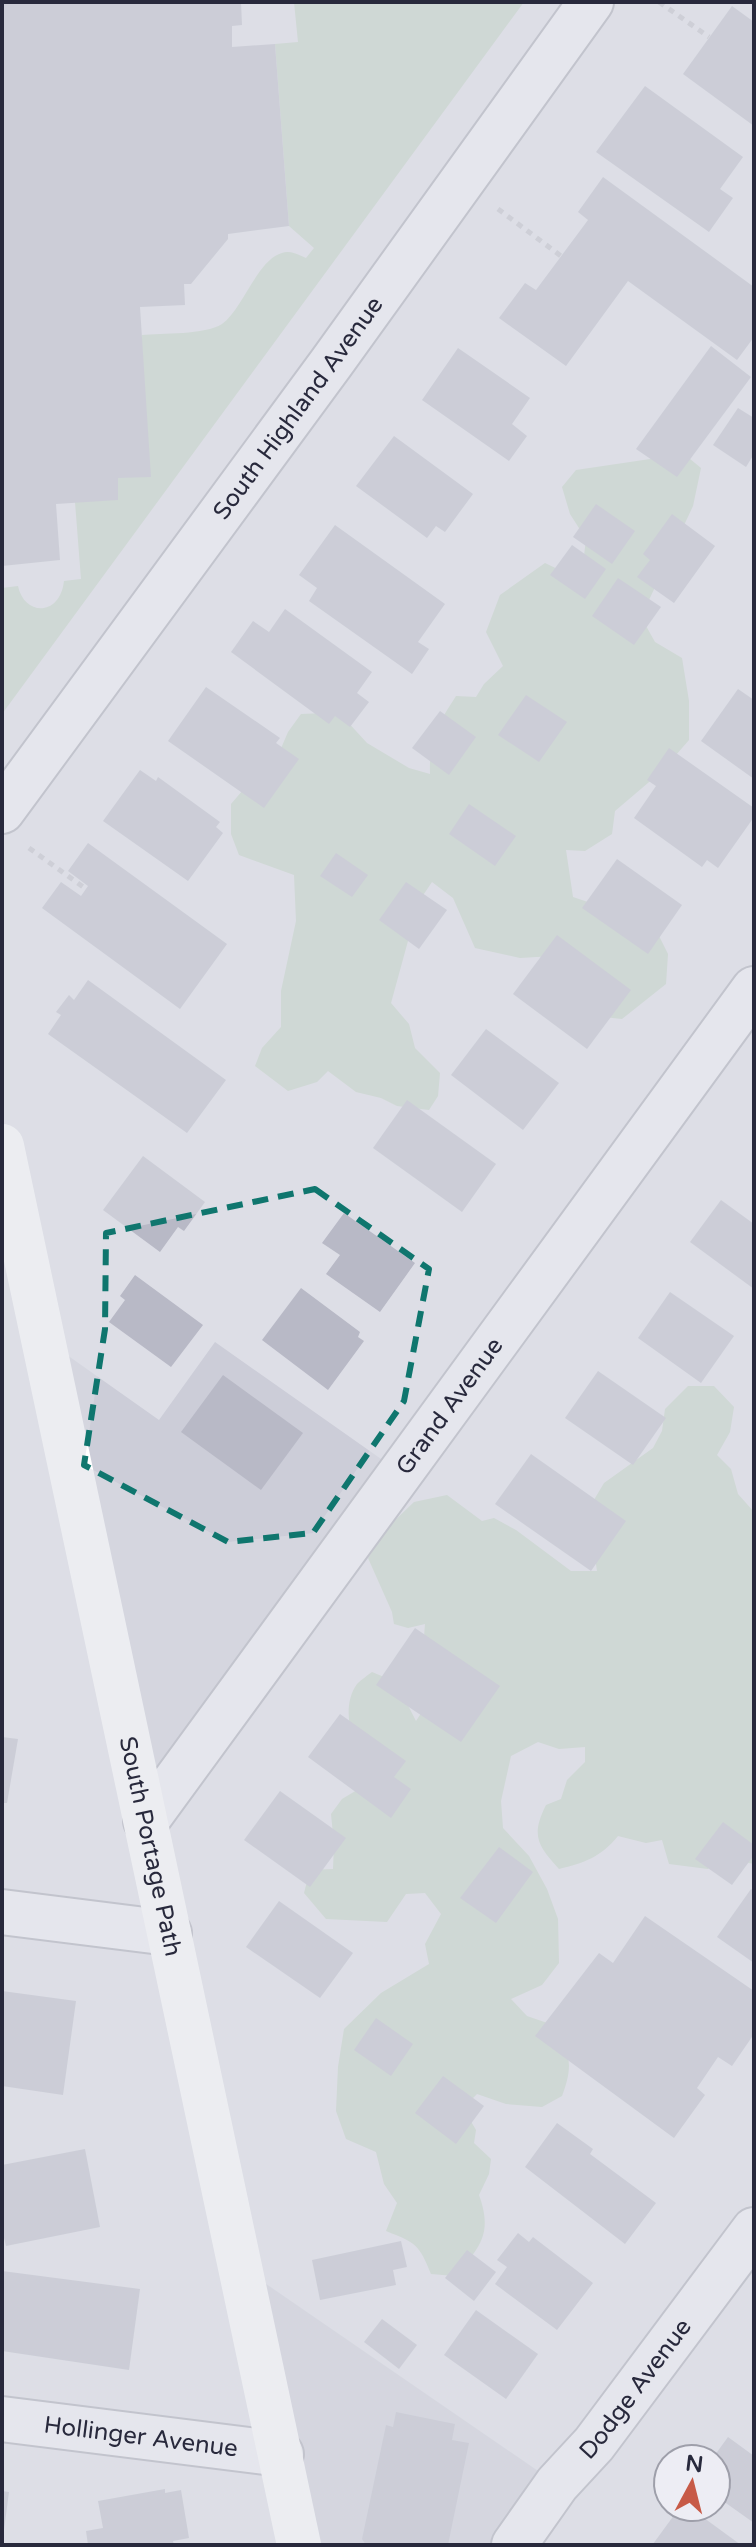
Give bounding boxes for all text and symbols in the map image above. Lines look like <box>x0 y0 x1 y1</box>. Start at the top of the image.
street label: South Highland Avenue <box>207 291 389 525</box>
street label: Grand Avenue <box>390 1332 509 1480</box>
street label: South Portage Path <box>113 1734 188 1959</box>
street label: Dodge Avenue <box>573 2313 697 2465</box>
street label: Hollinger Avenue <box>42 2410 240 2463</box>
north arrow <box>652 2443 732 2523</box>
text: N <box>684 2450 705 2478</box>

